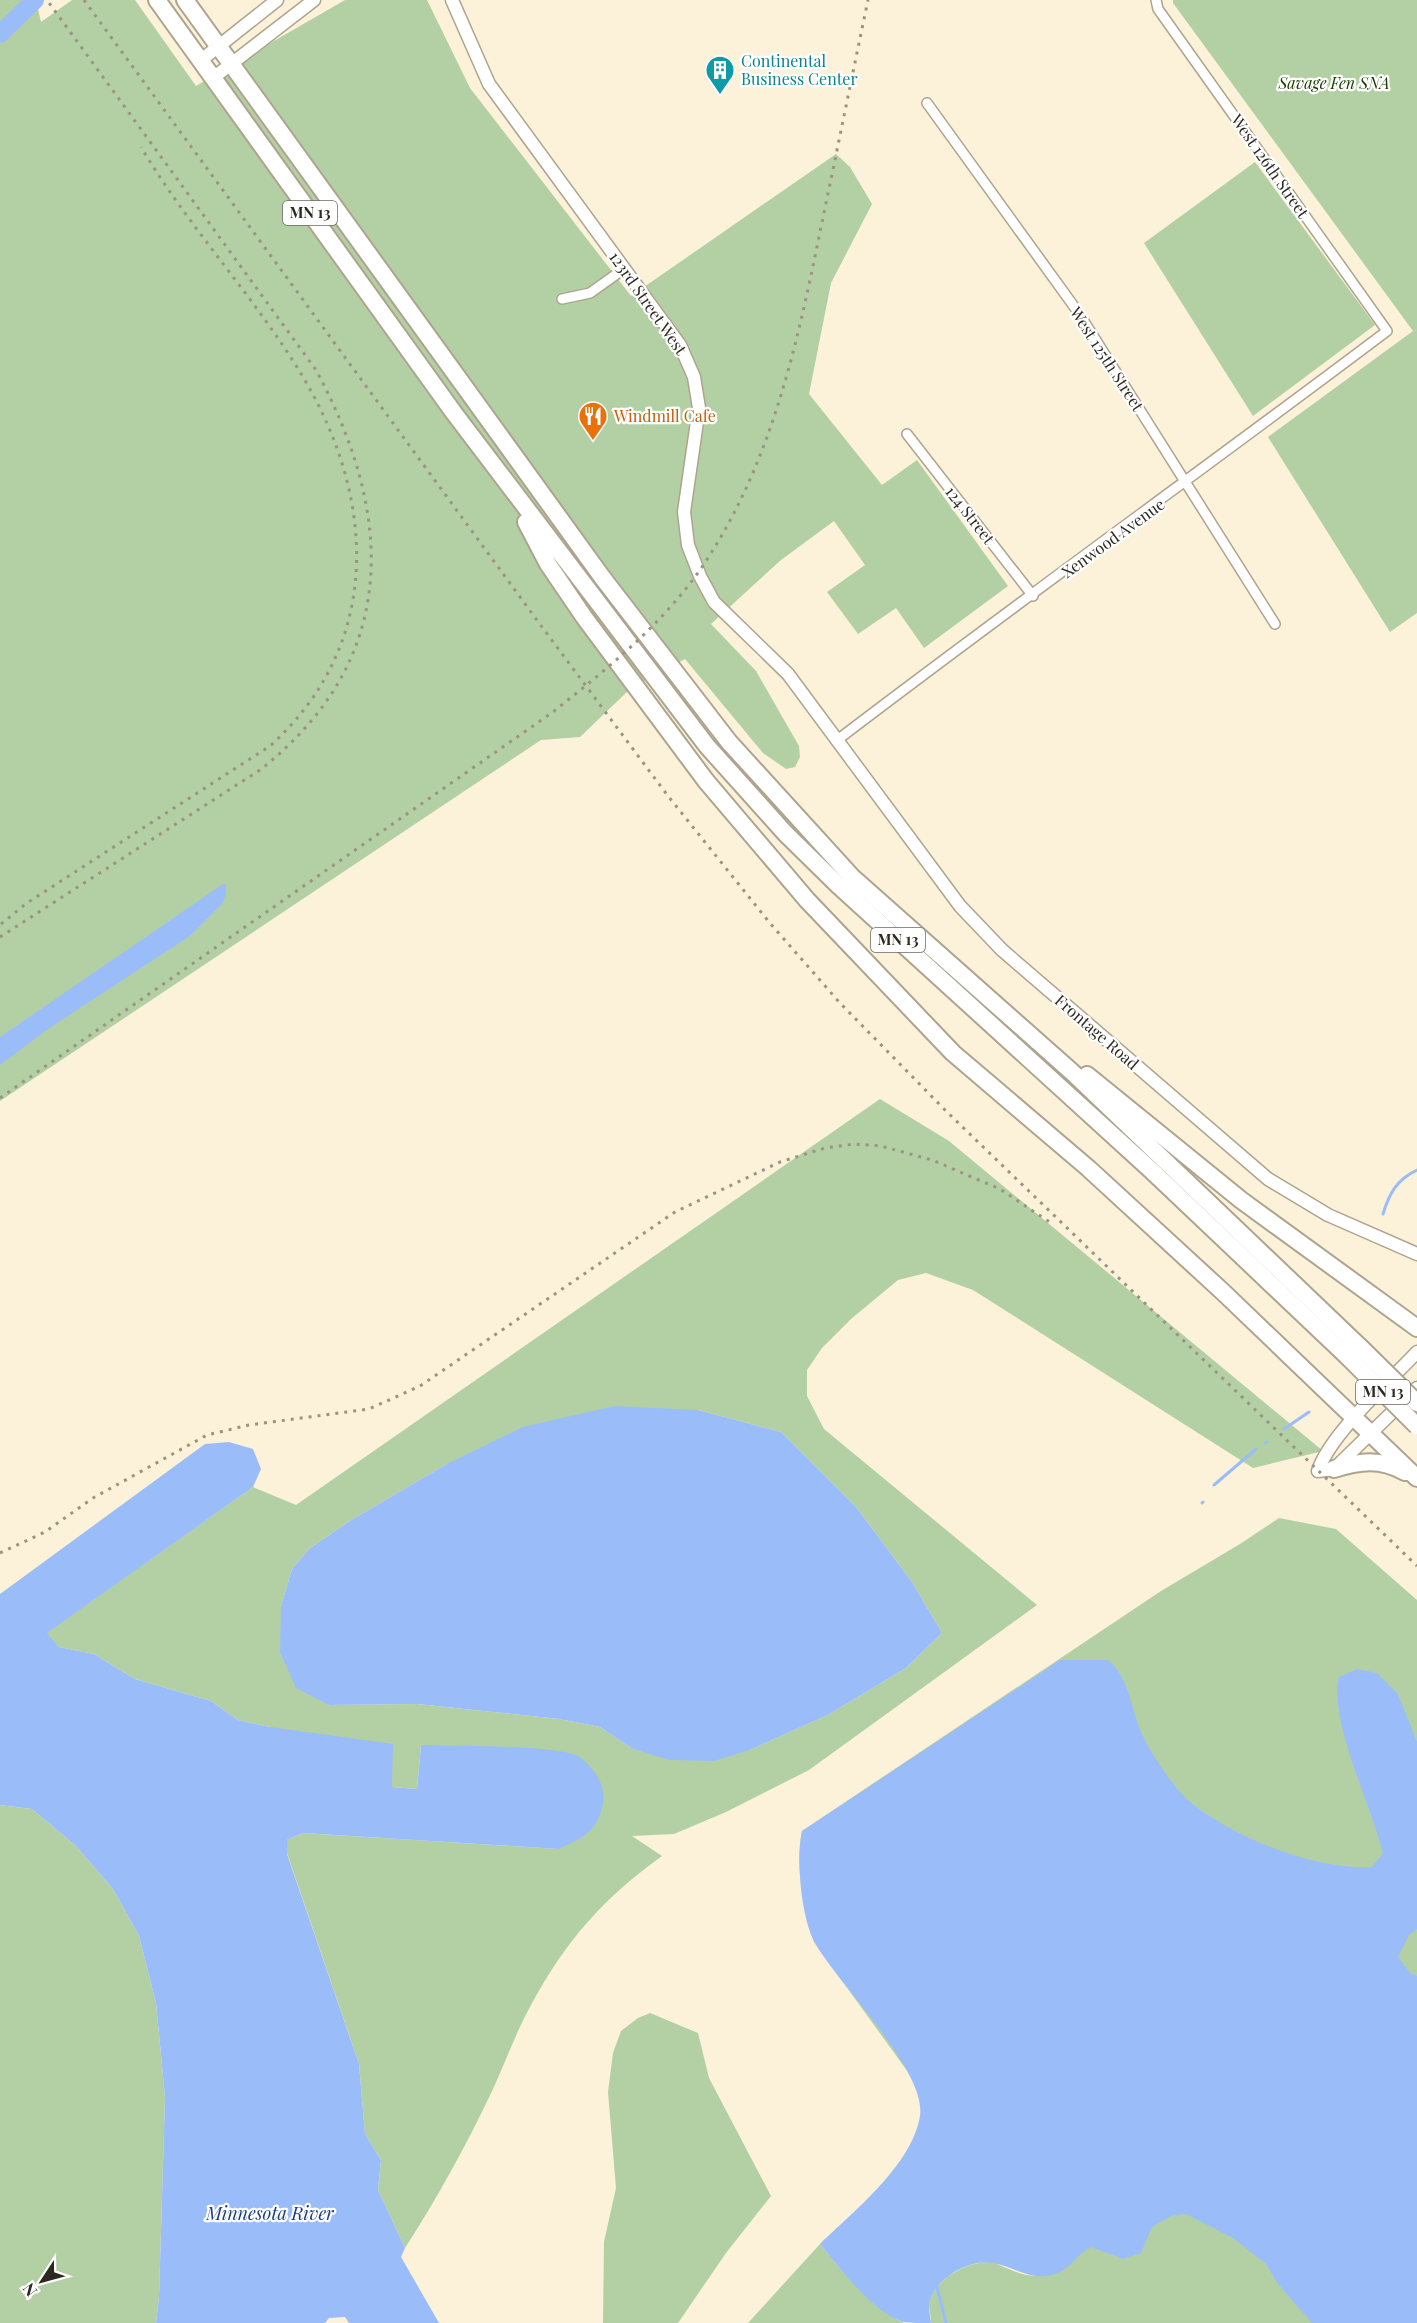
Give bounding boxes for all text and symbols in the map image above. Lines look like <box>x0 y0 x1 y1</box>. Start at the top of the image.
place label: Continental Business Center <box>741 50 858 89</box>
building icon: Continental Business Center <box>704 54 736 96</box>
park label: Savage Fen SNA <box>1277 72 1390 93</box>
street label: West 126th Street <box>1226 109 1314 222</box>
road number: MN 13 <box>283 201 337 225</box>
street label: 123rd Street West <box>605 247 692 359</box>
street label: West 125th Street <box>1065 302 1149 415</box>
restaurant icon: Windmill Cafe <box>577 400 609 442</box>
place label: Windmill Cafe <box>613 405 716 426</box>
street label: 124 Street <box>941 481 1000 548</box>
street label: Xenwood Avenue <box>1057 493 1168 582</box>
road number: MN 13 <box>871 928 925 952</box>
street label: Frontage Road <box>1051 989 1144 1074</box>
road number: MN 13 <box>1356 1380 1410 1404</box>
water label: Minnesota River <box>205 2201 335 2225</box>
north arrow <box>12 2251 72 2311</box>
text: N <box>17 2279 41 2301</box>

